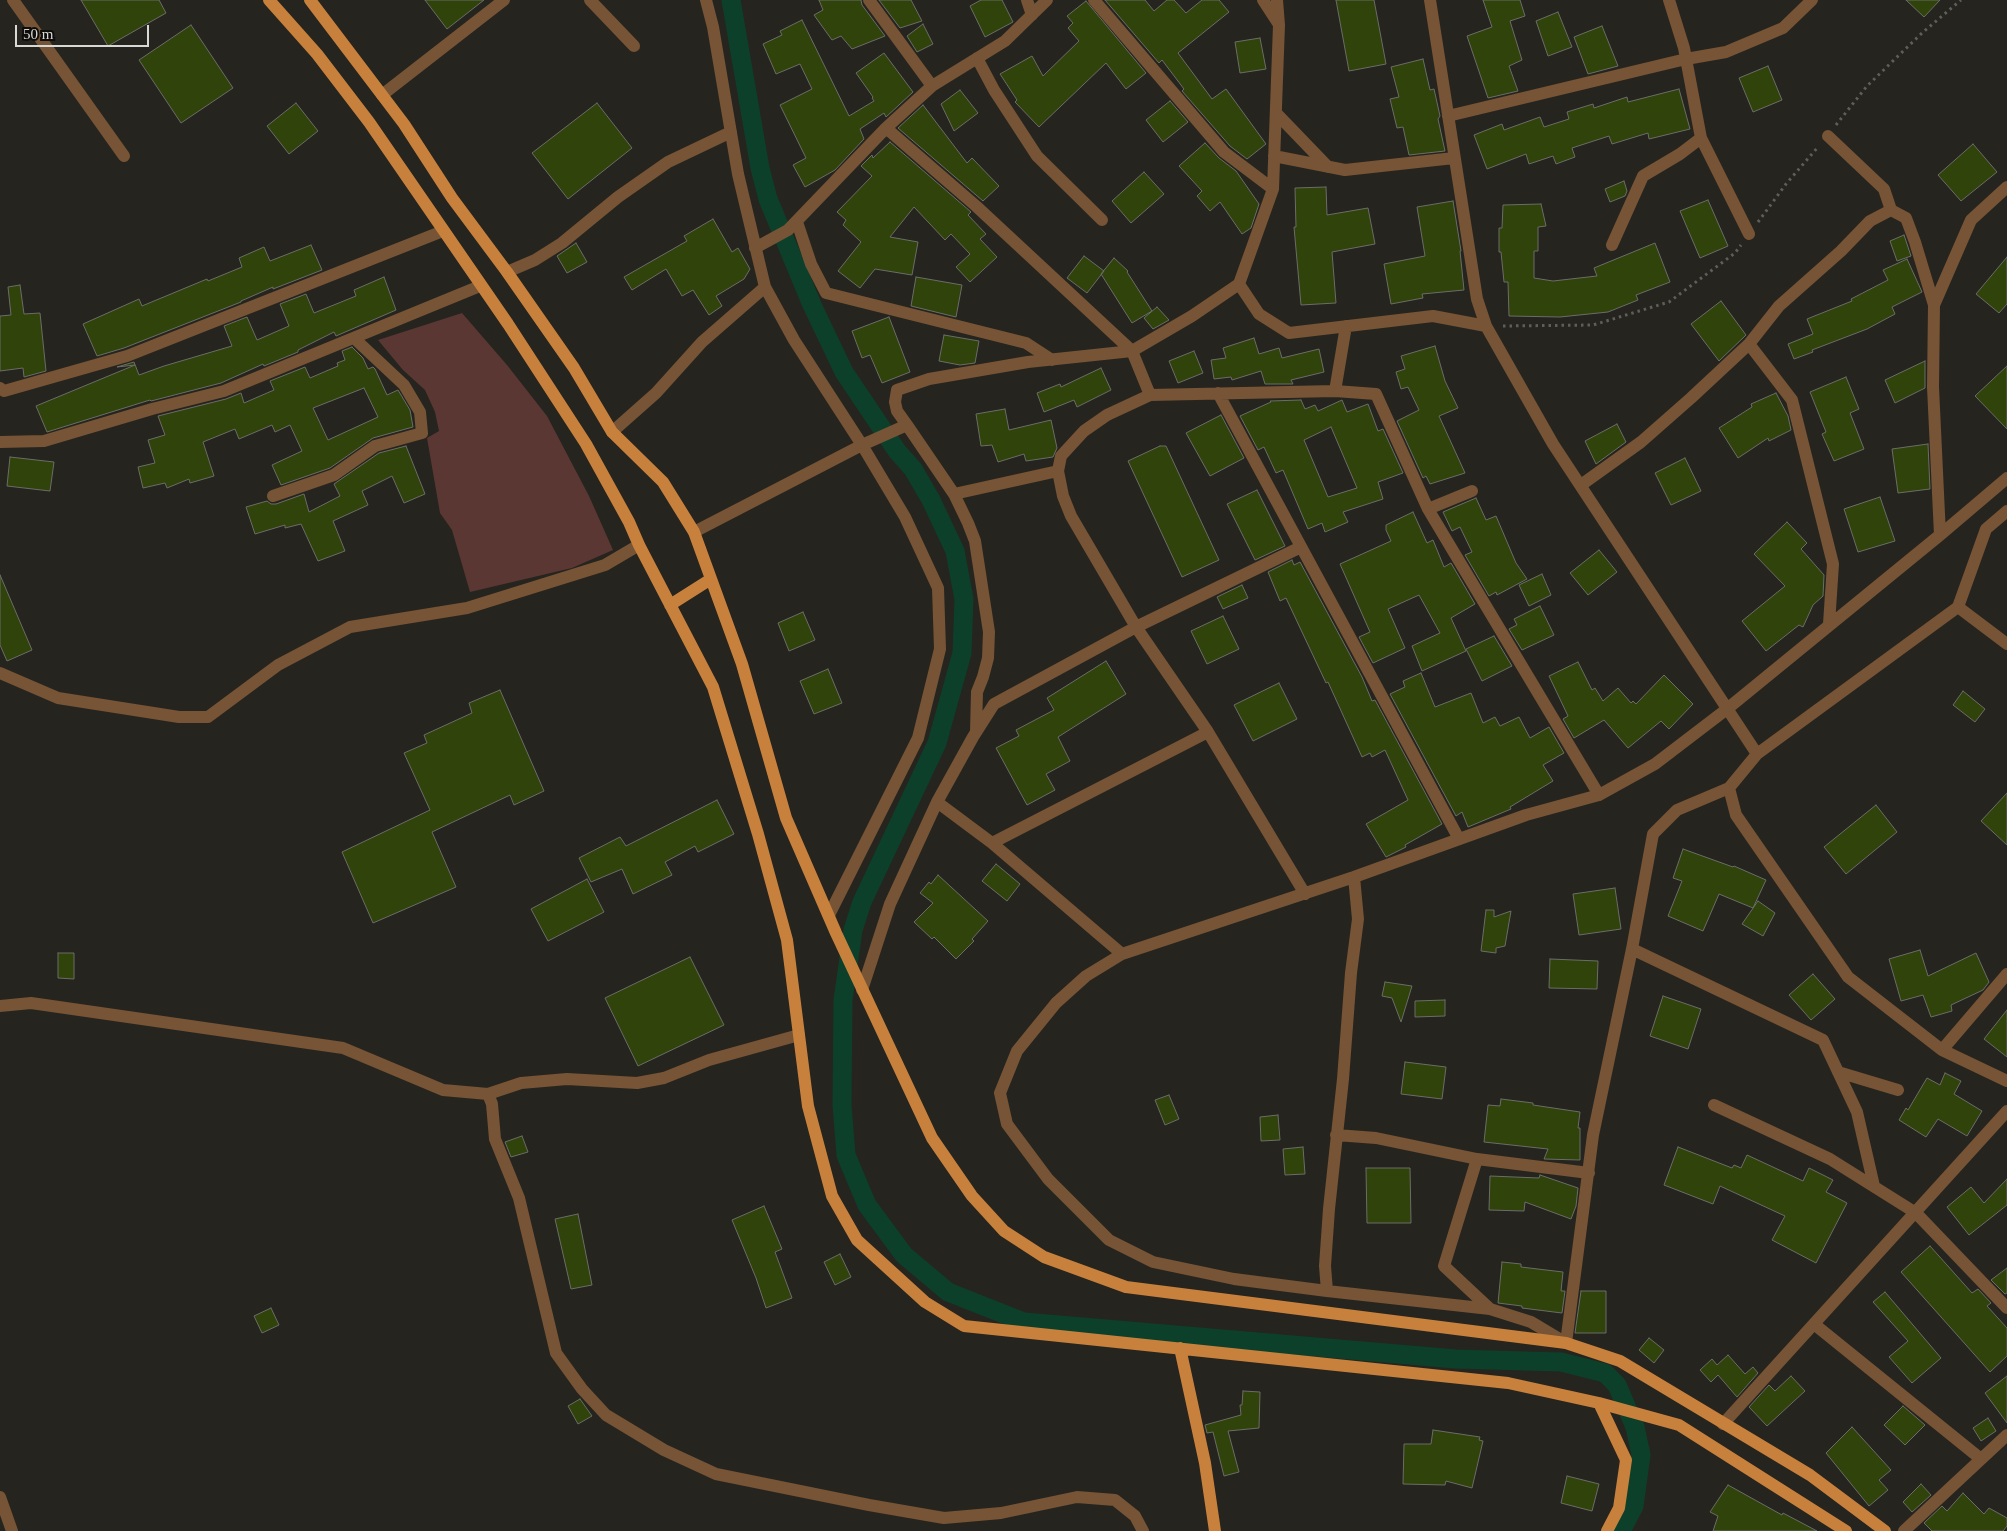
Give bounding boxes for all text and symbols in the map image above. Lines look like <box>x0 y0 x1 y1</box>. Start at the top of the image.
scale bar <box>18 15 151 47</box>
text: 50 m <box>23 26 53 42</box>

